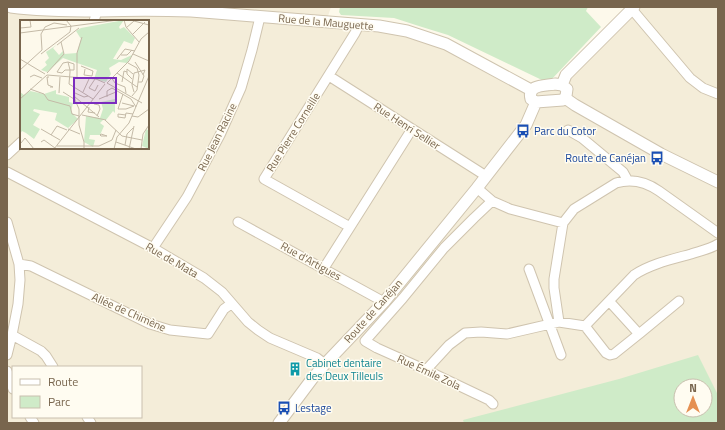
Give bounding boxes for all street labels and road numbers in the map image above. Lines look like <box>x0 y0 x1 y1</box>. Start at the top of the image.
street label: Rue de la Mauguette <box>278 10 375 34</box>
street label: Rue Pierre Corneille <box>262 89 324 175</box>
street label: Rue Henri Sellier <box>371 98 444 154</box>
street label: Rue Jean Racine <box>194 100 241 174</box>
street label: Rue de Mata <box>143 238 202 282</box>
street label: Rue d'Artigues <box>278 238 344 284</box>
street label: Route de Canéjan <box>340 276 406 346</box>
street label: Allée de Chimène <box>89 289 169 336</box>
street label: Rue Émile Zola <box>395 350 464 394</box>

